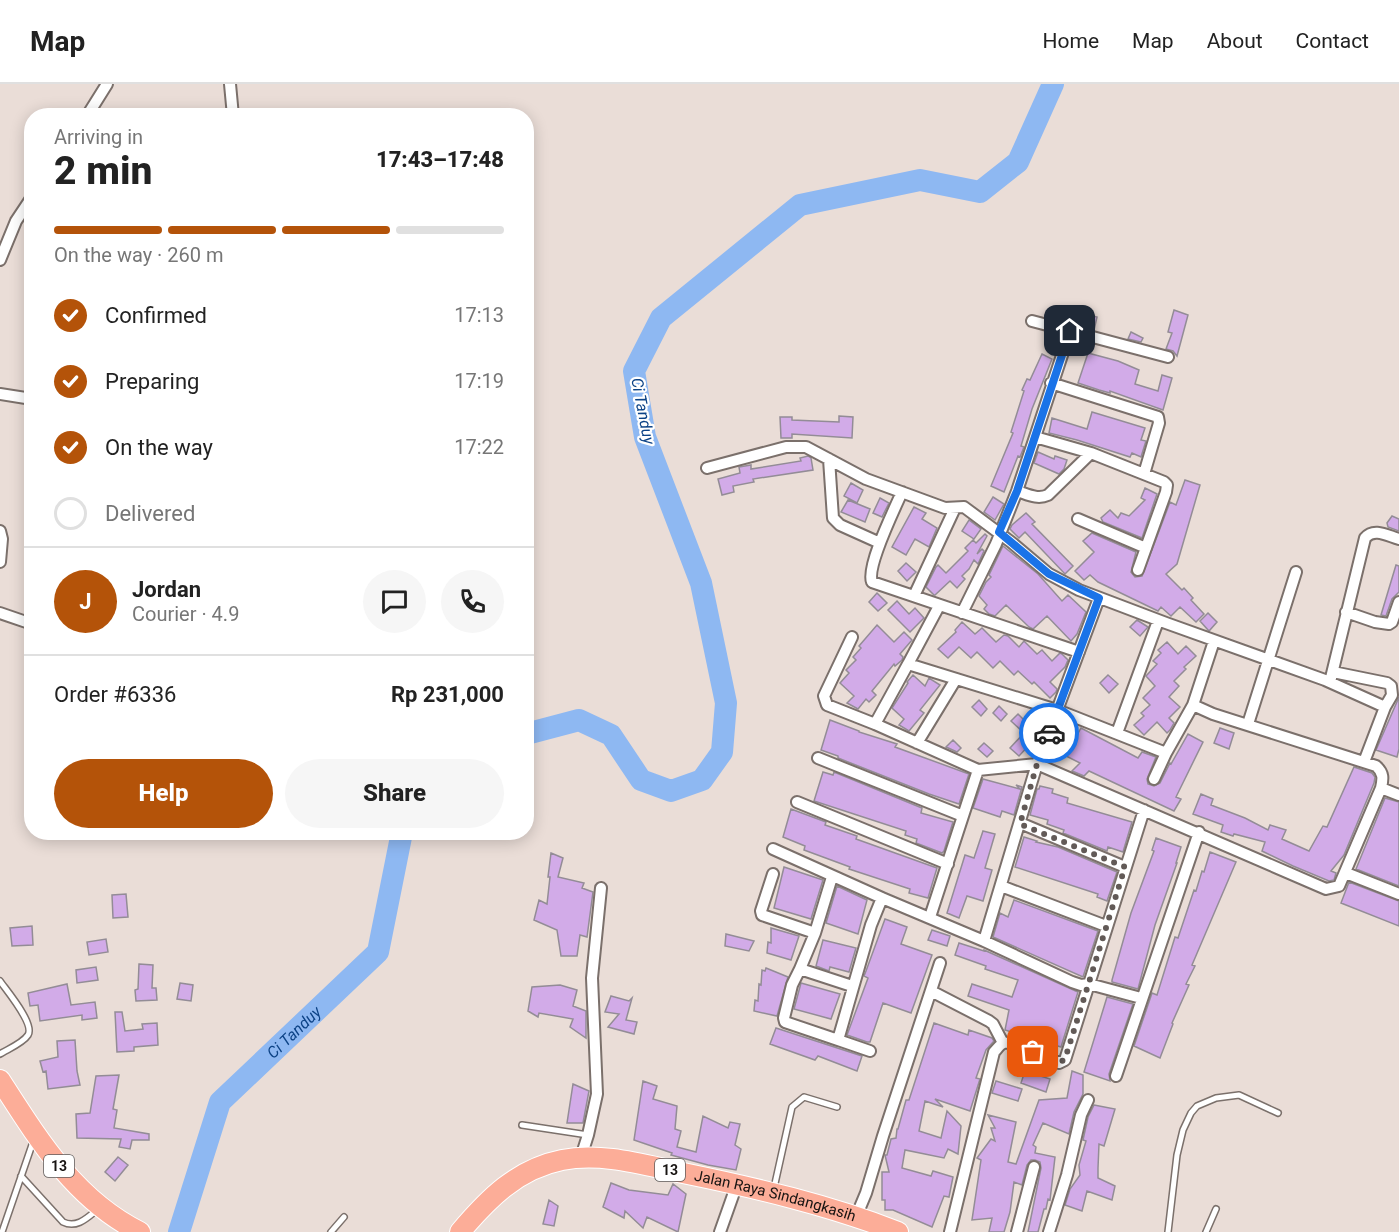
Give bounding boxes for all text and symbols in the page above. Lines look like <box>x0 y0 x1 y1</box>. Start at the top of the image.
text: Map <box>30 25 85 58</box>
text: Home <box>1043 29 1099 53</box>
text: Map <box>1132 29 1174 53</box>
text: About <box>1207 29 1263 53</box>
text: Contact <box>1296 29 1369 53</box>
text: Arriving in <box>54 125 143 149</box>
text: 17:43–17:48 <box>376 147 504 172</box>
text: 2 min <box>54 148 152 194</box>
text: On the way · 260 m <box>54 243 223 267</box>
icon: check <box>54 299 87 332</box>
text: Confirmed <box>105 303 207 328</box>
text: 17:13 <box>454 303 504 327</box>
pin <box>1044 305 1095 356</box>
icon: home <box>1053 314 1086 347</box>
icon: check <box>54 365 87 398</box>
text: Preparing <box>105 369 199 394</box>
text: 17:19 <box>454 369 504 393</box>
water label: Ci Tanduy <box>627 376 659 447</box>
icon: check <box>54 431 87 464</box>
text: On the way <box>105 435 213 460</box>
text: 17:22 <box>454 435 504 459</box>
text: Delivered <box>105 501 195 526</box>
button: chat <box>363 570 426 633</box>
button: phone <box>441 570 504 633</box>
text: Jordan <box>132 577 201 602</box>
text: J <box>79 589 92 614</box>
text: Courier · 4.9 <box>132 602 239 626</box>
text: Order #6336 <box>54 682 176 707</box>
text: Rp 231,000 <box>391 682 504 707</box>
courier <box>1019 703 1079 763</box>
icon: car <box>1033 717 1066 750</box>
button: Help <box>54 759 273 828</box>
button: Share <box>285 759 504 828</box>
water label: Ci Tanduy <box>263 1001 325 1062</box>
pin <box>1007 1026 1058 1077</box>
icon: bag <box>1016 1035 1049 1068</box>
road number: 13 <box>44 1155 74 1177</box>
road number: 13 <box>655 1159 685 1181</box>
street label: Jalan Raya Sindangkasih <box>693 1167 858 1225</box>

